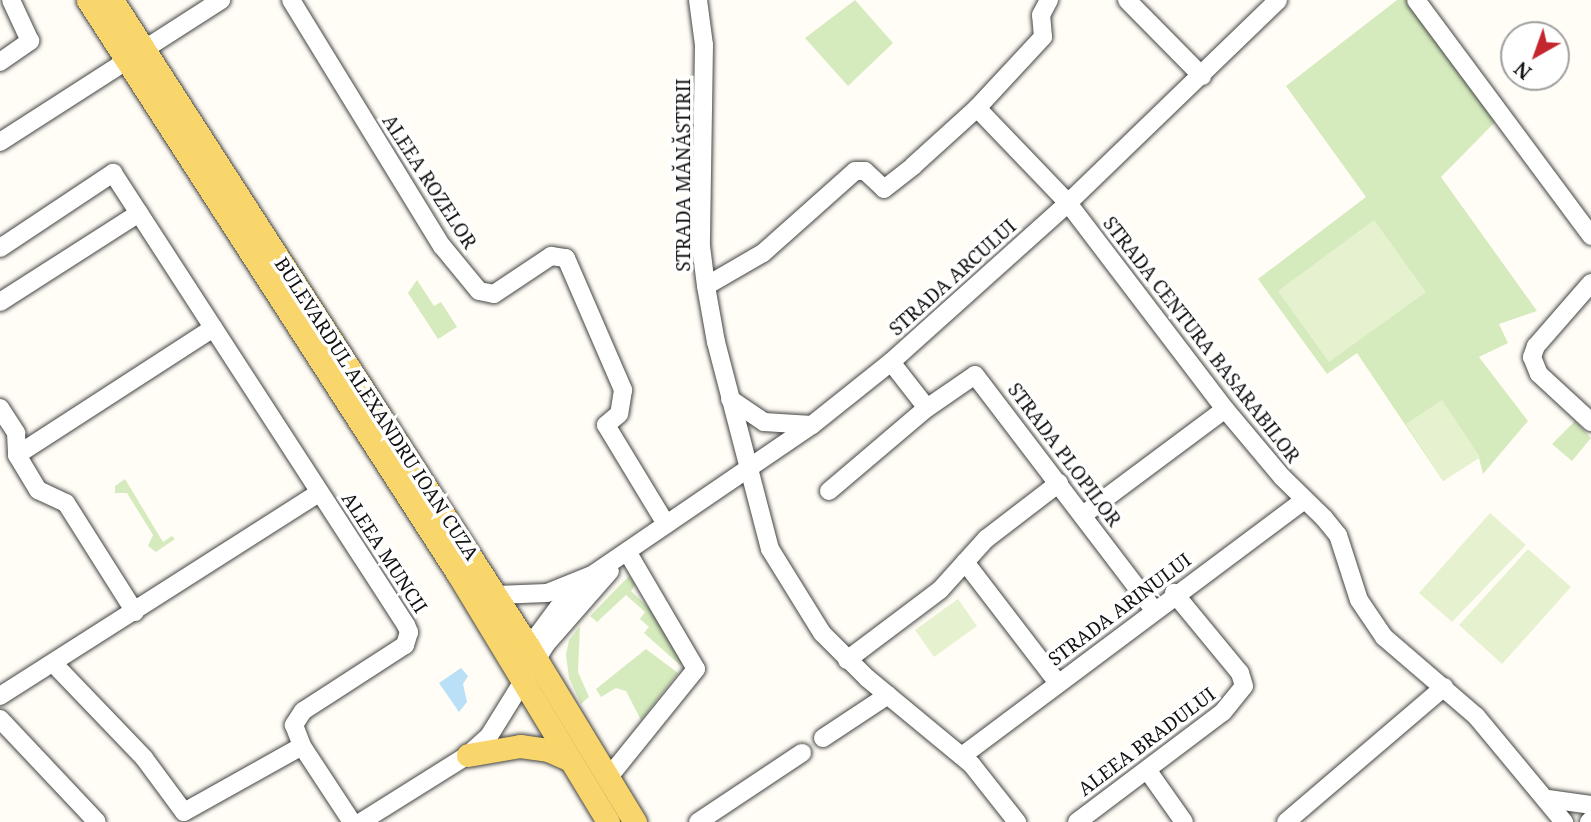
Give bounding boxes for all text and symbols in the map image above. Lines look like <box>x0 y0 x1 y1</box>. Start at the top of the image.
north arrow <box>1500 21 1570 91</box>
text: N <box>1509 56 1537 85</box>
street label: STRADA MĂNĂSTIRII <box>673 78 695 272</box>
street label: ALEEA ROZELOR <box>377 111 481 253</box>
street label: STRADA CENTURA BASARABILOR <box>1098 213 1304 467</box>
street label: STRADA ARCULUI <box>885 215 1021 341</box>
street label: BULEVARDUL ALEXANDRU IOAN CUZA <box>269 253 483 565</box>
street label: STRADA PLOPILOR <box>1003 379 1125 531</box>
street label: ALEEA MUNCII <box>337 489 431 617</box>
street label: STRADA ARINULUI <box>1044 549 1196 671</box>
street label: ALEEA BRADULUI <box>1074 683 1220 801</box>

